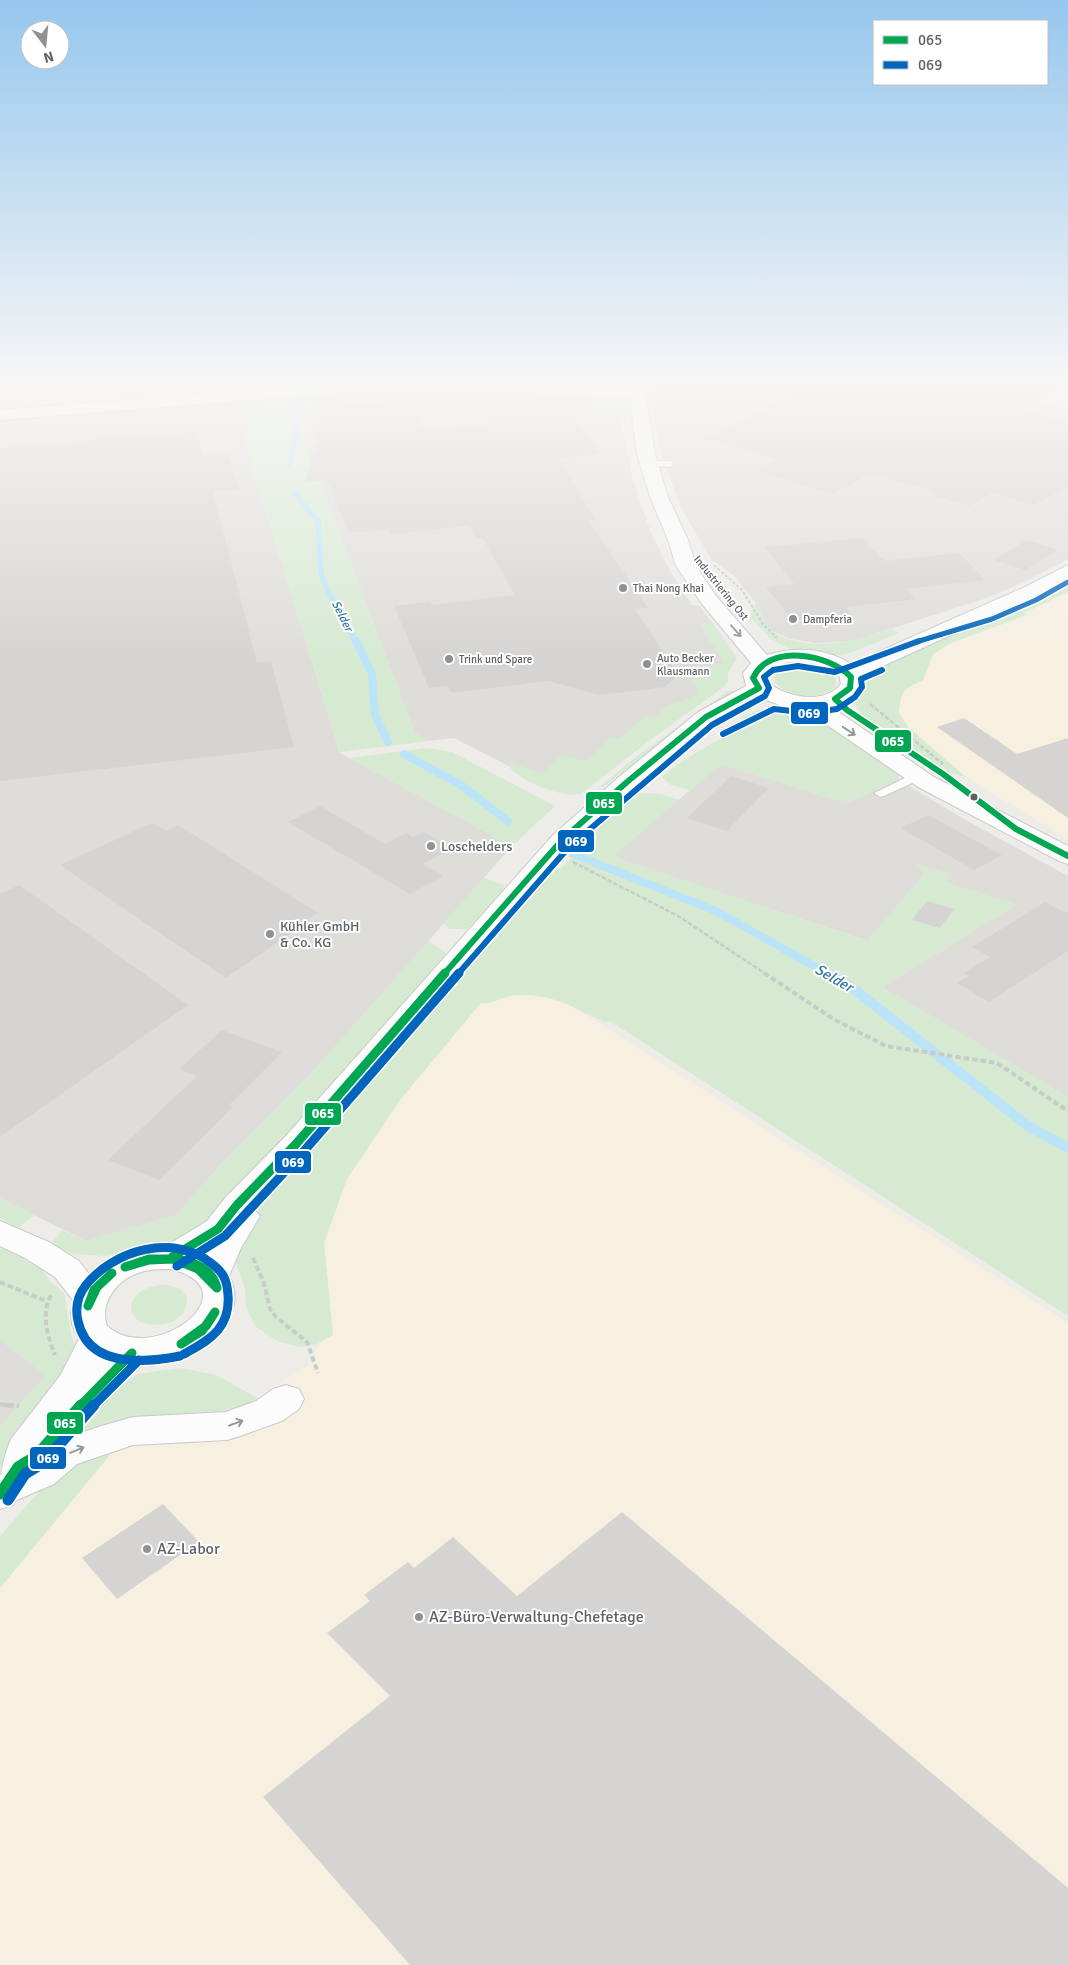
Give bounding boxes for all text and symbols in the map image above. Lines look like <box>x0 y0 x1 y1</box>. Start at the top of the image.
north arrow <box>20 20 70 70</box>
legend <box>873 20 1048 85</box>
text: 065 <box>918 31 942 49</box>
text: N <box>41 48 55 67</box>
text: 069 <box>918 56 942 74</box>
street label: Industriering Ost <box>691 553 751 623</box>
marker: Thai Nong Khai <box>617 582 629 594</box>
place label: Thai Nong Khai <box>633 582 704 595</box>
water label: Selder <box>328 598 357 635</box>
marker: Dampferia <box>787 613 799 625</box>
place label: Dampferia <box>803 613 853 626</box>
one-way arrow <box>731 625 742 638</box>
place label: Auto Becker Klausmann <box>657 652 714 678</box>
marker: Trink und Spare <box>443 653 455 665</box>
place label: Trink und Spare <box>459 653 532 666</box>
marker: Auto Becker Klausmann <box>641 658 653 670</box>
line badge: 069 <box>790 701 829 725</box>
text: 069 <box>798 705 821 722</box>
one-way arrow <box>842 726 856 736</box>
line badge: 065 <box>874 729 912 753</box>
text: 065 <box>882 733 904 750</box>
line badge: 065 <box>585 791 623 815</box>
unlabelled marker <box>969 792 979 802</box>
text: 065 <box>593 795 615 812</box>
line badge: 069 <box>557 829 595 853</box>
text: 069 <box>565 833 588 850</box>
place label: Loschelders <box>441 838 512 855</box>
marker: Loschelders <box>425 840 437 852</box>
place label: Kühler GmbH & Co. KG <box>280 918 360 951</box>
marker: Kühler GmbH & Co. KG <box>264 928 276 940</box>
water label: Selder <box>812 960 858 997</box>
line badge: 065 <box>304 1102 342 1126</box>
text: 065 <box>312 1105 334 1122</box>
line badge: 069 <box>274 1150 312 1174</box>
text: 069 <box>282 1154 305 1171</box>
line badge: 065 <box>46 1411 84 1435</box>
text: 065 <box>54 1415 76 1432</box>
one-way arrow <box>227 1418 243 1427</box>
one-way arrow <box>69 1444 84 1454</box>
line badge: 069 <box>29 1446 67 1470</box>
text: 069 <box>37 1450 60 1467</box>
place label: AZ-Labor <box>157 1539 220 1559</box>
marker: AZ-Labor <box>141 1543 153 1555</box>
place label: AZ-Büro-Verwaltung-Chefetage <box>429 1607 644 1627</box>
marker: AZ-Büro-Verwaltung-Chefetage <box>413 1611 425 1623</box>

